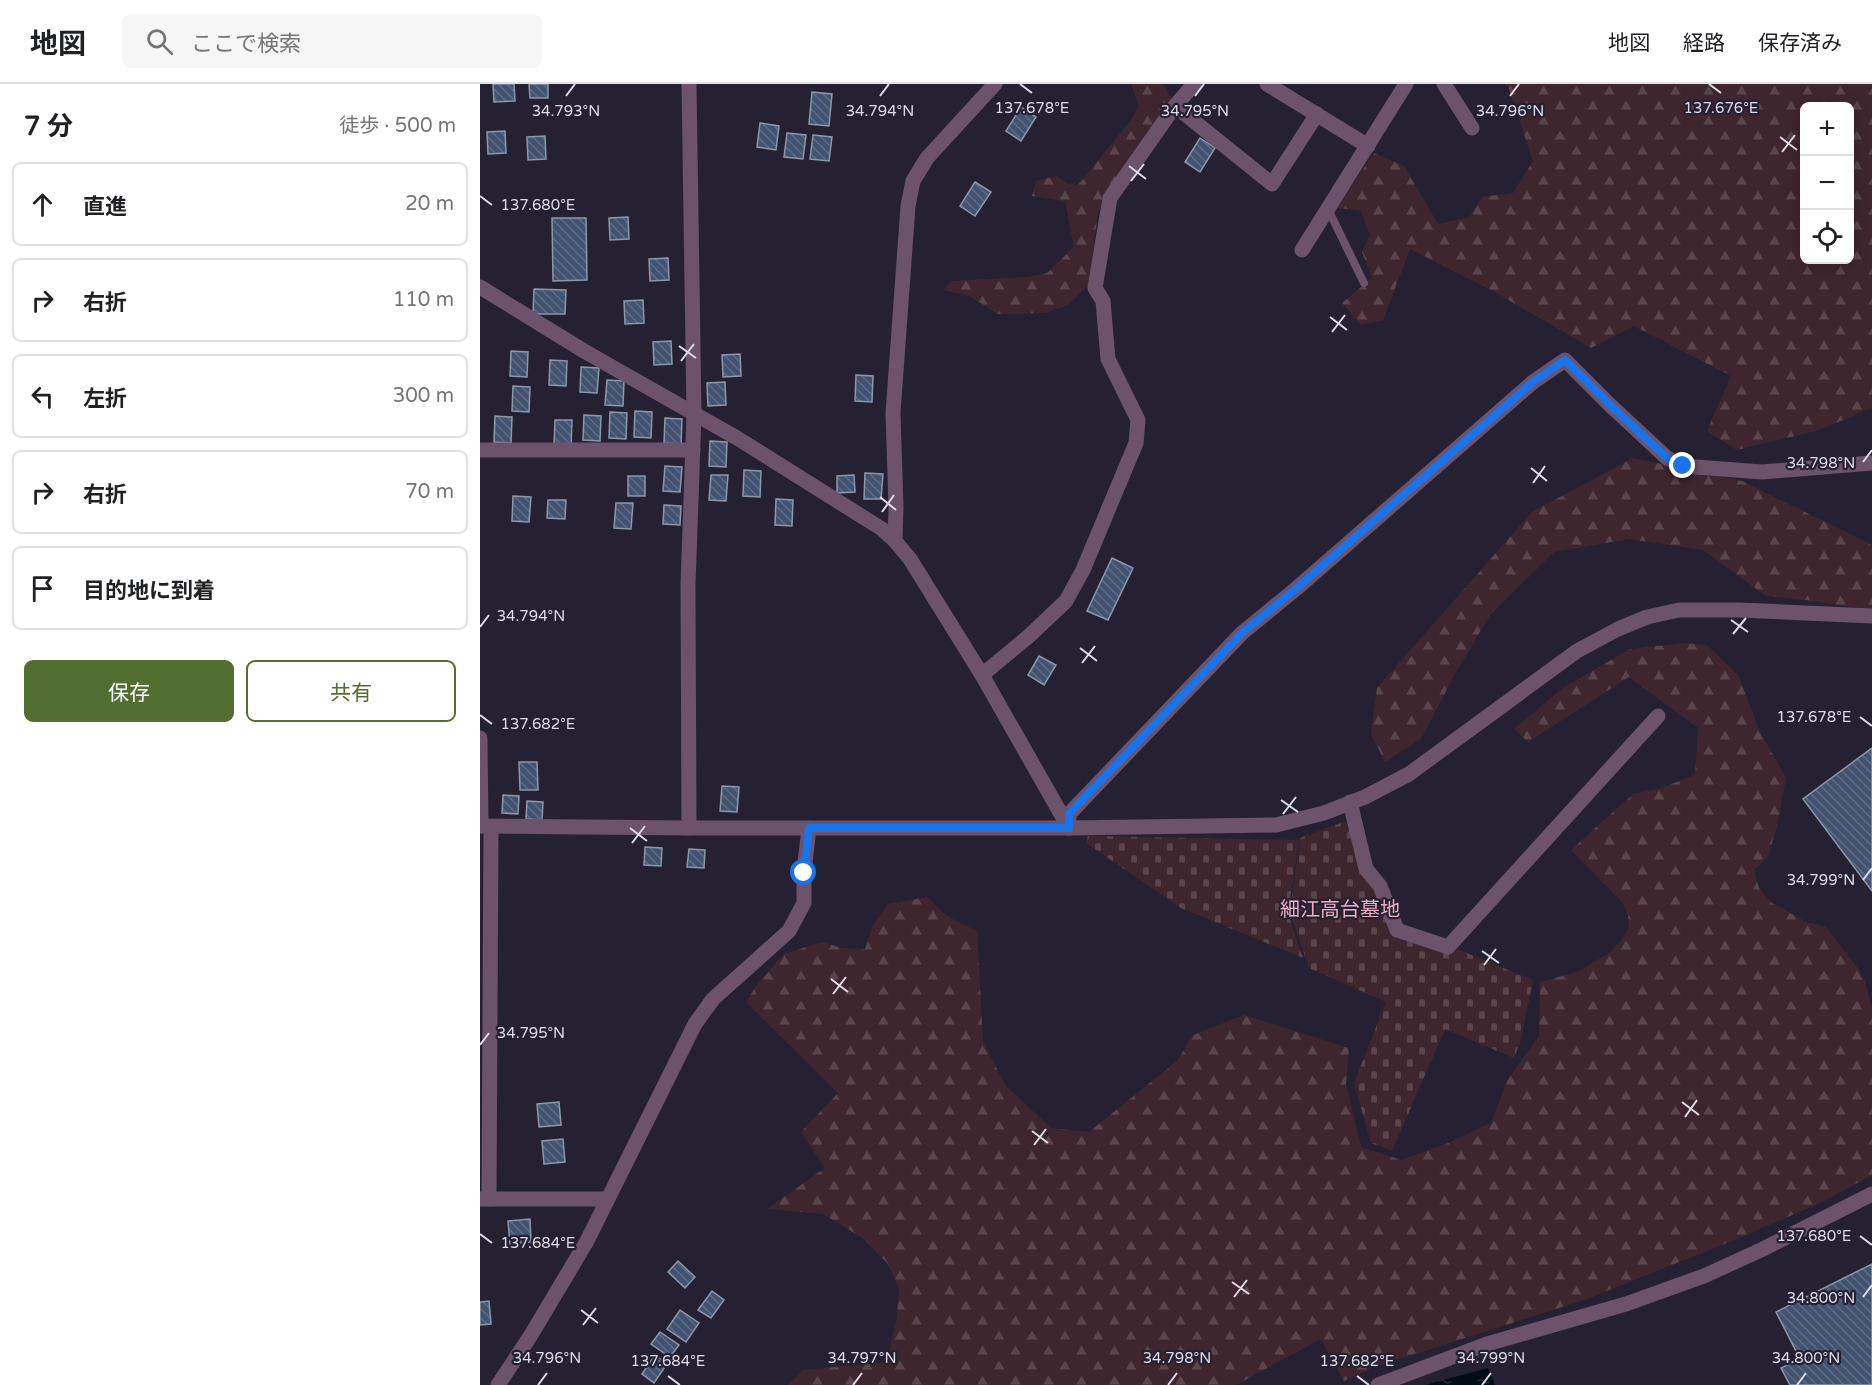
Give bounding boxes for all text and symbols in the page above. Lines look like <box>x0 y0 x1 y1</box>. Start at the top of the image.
search box <box>122 14 542 68</box>
icon: search <box>143 25 176 58</box>
text: 地図 <box>30 27 86 61</box>
text: ここで検索 <box>191 31 301 57</box>
text: 地図 <box>1608 31 1650 56</box>
text: 経路 <box>1683 31 1725 56</box>
text: 保存済み <box>1758 31 1842 56</box>
text: 137.678°E <box>995 99 1069 117</box>
text: 137.676°E <box>1684 99 1758 117</box>
text: 34.793°N <box>532 102 600 120</box>
text: 34.794°N <box>846 102 914 120</box>
text: 34.795°N <box>1161 102 1229 120</box>
text: 34.796°N <box>1476 102 1544 120</box>
map controls <box>1800 102 1854 264</box>
button: + <box>1800 102 1854 156</box>
text: 7 分 <box>24 111 73 142</box>
text: 徒歩 · 500 m <box>339 114 456 138</box>
button: − <box>1800 156 1854 210</box>
icon: ahead <box>26 188 59 221</box>
text: 20 m <box>405 192 454 216</box>
text: 直進 <box>83 194 127 220</box>
text: 137.680°E <box>501 196 575 214</box>
button: locate <box>1800 210 1854 264</box>
icon: right <box>26 284 59 317</box>
text: 110 m <box>393 288 454 312</box>
text: 右折 <box>83 290 127 316</box>
icon: left <box>26 380 59 413</box>
text: 300 m <box>393 384 454 408</box>
text: 左折 <box>83 386 127 412</box>
route end <box>1669 452 1695 478</box>
text: 34.798°N <box>1787 454 1855 472</box>
icon: right <box>26 476 59 509</box>
text: 70 m <box>405 480 454 504</box>
text: 右折 <box>83 482 127 508</box>
icon: arrive <box>26 572 59 605</box>
text: 目的地に到着 <box>83 578 215 604</box>
text: 34.794°N <box>497 607 565 625</box>
button: 保存 <box>24 660 234 722</box>
button: 共有 <box>246 660 456 722</box>
text: 137.678°E <box>1777 708 1851 726</box>
text: 137.682°E <box>501 715 575 733</box>
route start <box>790 859 816 885</box>
text: 34.799°N <box>1787 871 1855 889</box>
park label: 細江高台墓地 <box>1280 898 1400 922</box>
text: 34.795°N <box>497 1024 565 1042</box>
text: 137.680°E <box>1777 1227 1851 1245</box>
text: 137.684°E <box>501 1234 575 1252</box>
text: 34.800°N <box>1787 1289 1855 1307</box>
text: 34.796°N <box>513 1349 581 1367</box>
text: 34.797°N <box>828 1349 896 1367</box>
text: 34.798°N <box>1143 1349 1211 1367</box>
text: 34.799°N <box>1457 1349 1525 1367</box>
text: 34.800°N <box>1772 1349 1840 1367</box>
text: 137.684°E <box>631 1352 705 1370</box>
text: 137.682°E <box>1320 1352 1394 1370</box>

